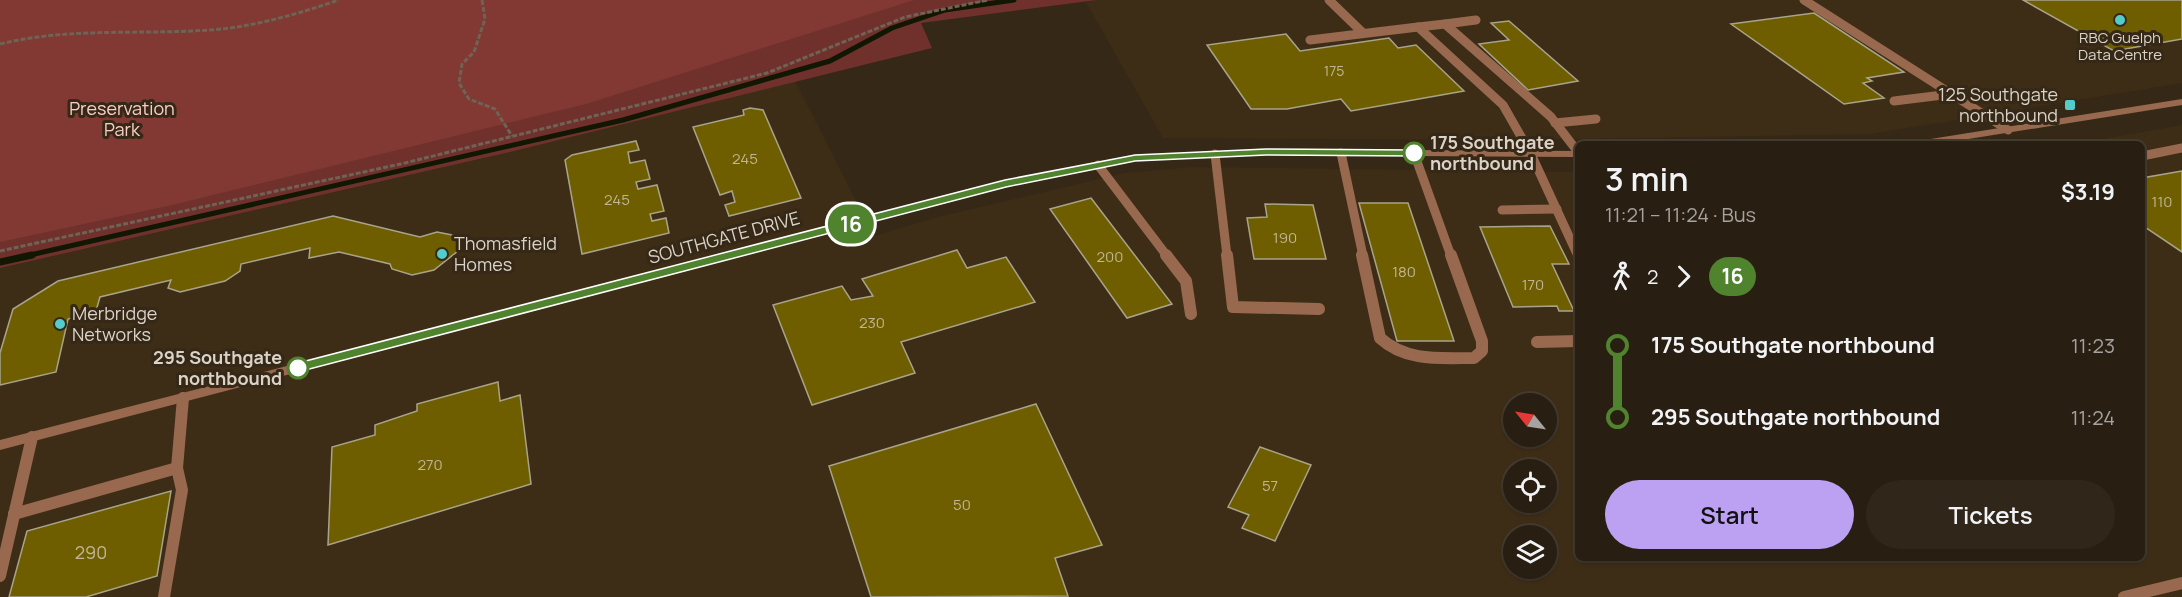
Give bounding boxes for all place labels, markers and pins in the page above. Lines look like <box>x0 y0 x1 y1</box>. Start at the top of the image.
marker: RBC Guelph Data Centre <box>2113 13 2127 27</box>
place label: RBC Guelph Data Centre <box>2078 27 2162 65</box>
place label: 125 Southgate northbound <box>1938 82 2058 127</box>
marker: 125 Southgate northbound <box>2063 98 2077 112</box>
place label: 175 Southgate northbound <box>1430 130 1555 175</box>
marker: 175 Southgate northbound <box>1403 142 1425 164</box>
place label: Thomasfield Homes <box>454 231 557 276</box>
marker: Thomasfield Homes <box>435 247 449 261</box>
place label: Merbridge Networks <box>72 301 157 346</box>
marker: Merbridge Networks <box>53 317 67 331</box>
place label: 295 Southgate northbound <box>153 345 282 390</box>
marker: 295 Southgate northbound <box>287 357 309 379</box>

